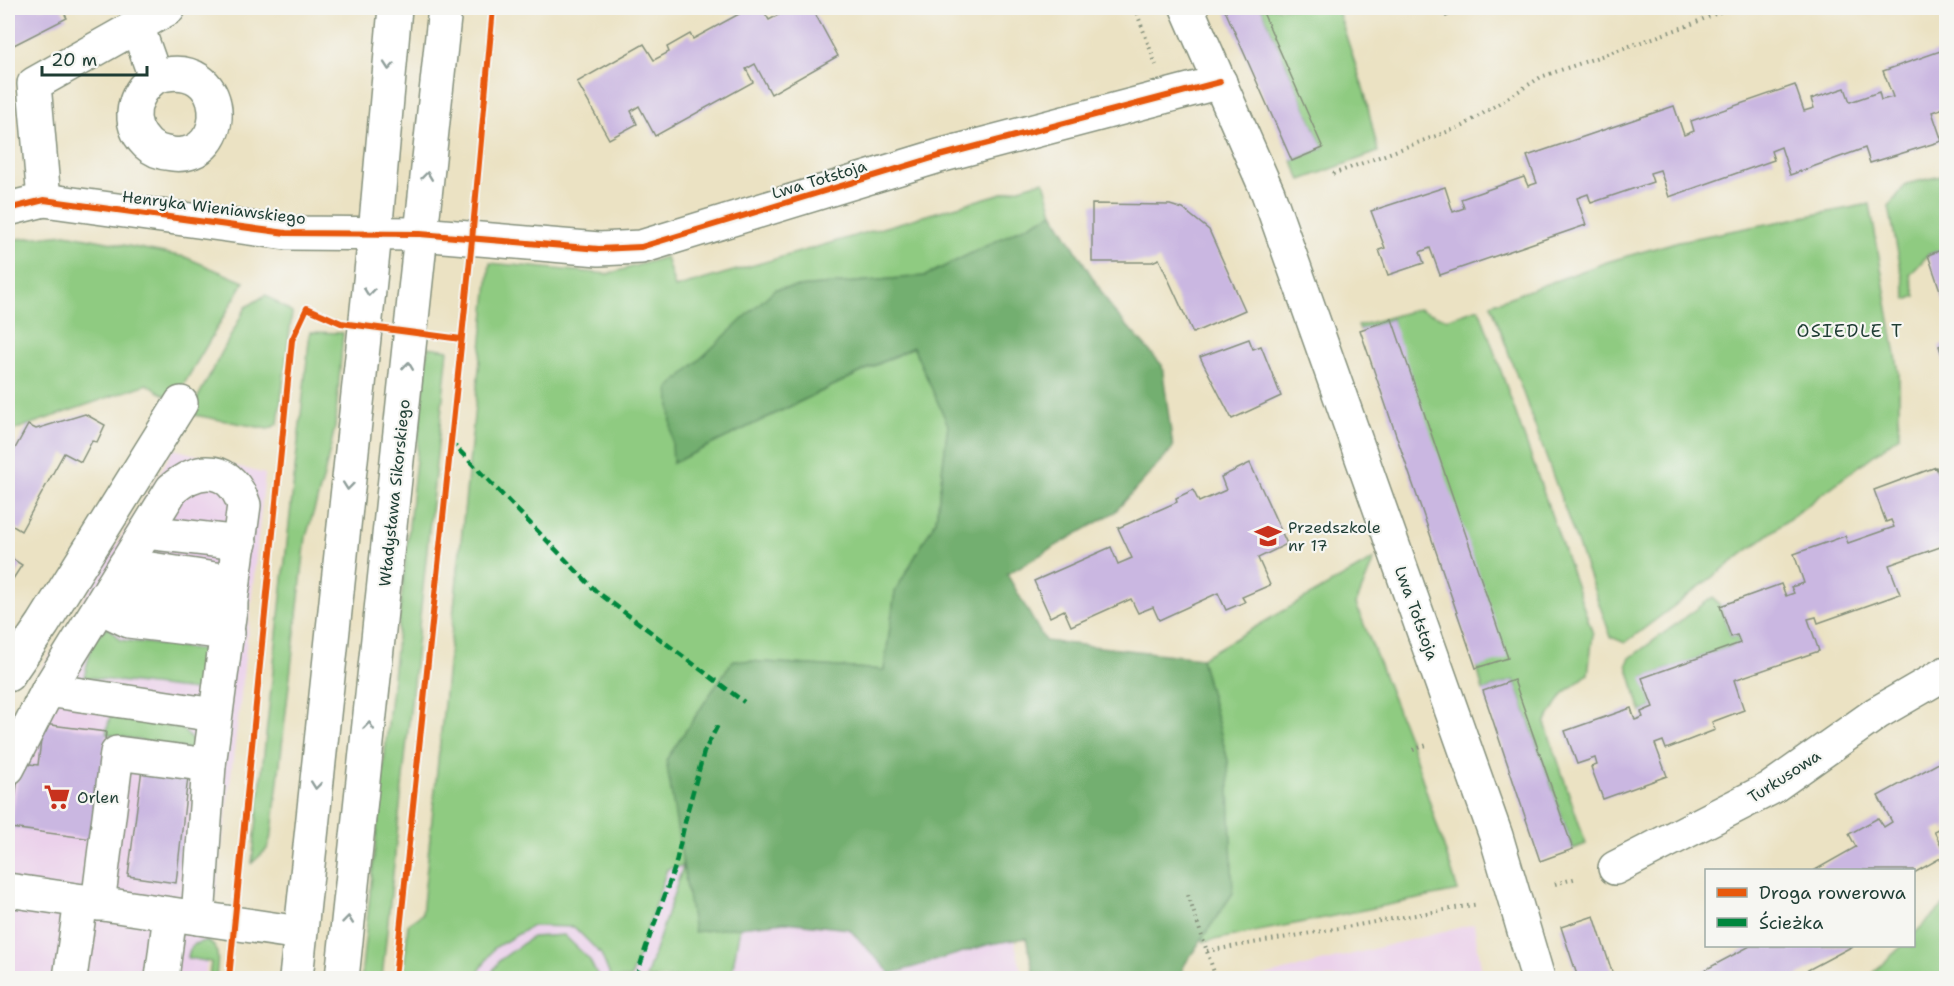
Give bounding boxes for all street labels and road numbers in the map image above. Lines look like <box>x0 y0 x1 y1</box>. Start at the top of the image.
street label: Lwa Tołstoja <box>769 155 869 204</box>
street label: Henryka Wieniawskiego <box>121 186 307 229</box>
street label: Władysława Sikorskiego <box>374 398 415 588</box>
street label: Lwa Tołstoja <box>1390 563 1443 663</box>
street label: Turkusowa <box>1744 745 1825 808</box>

